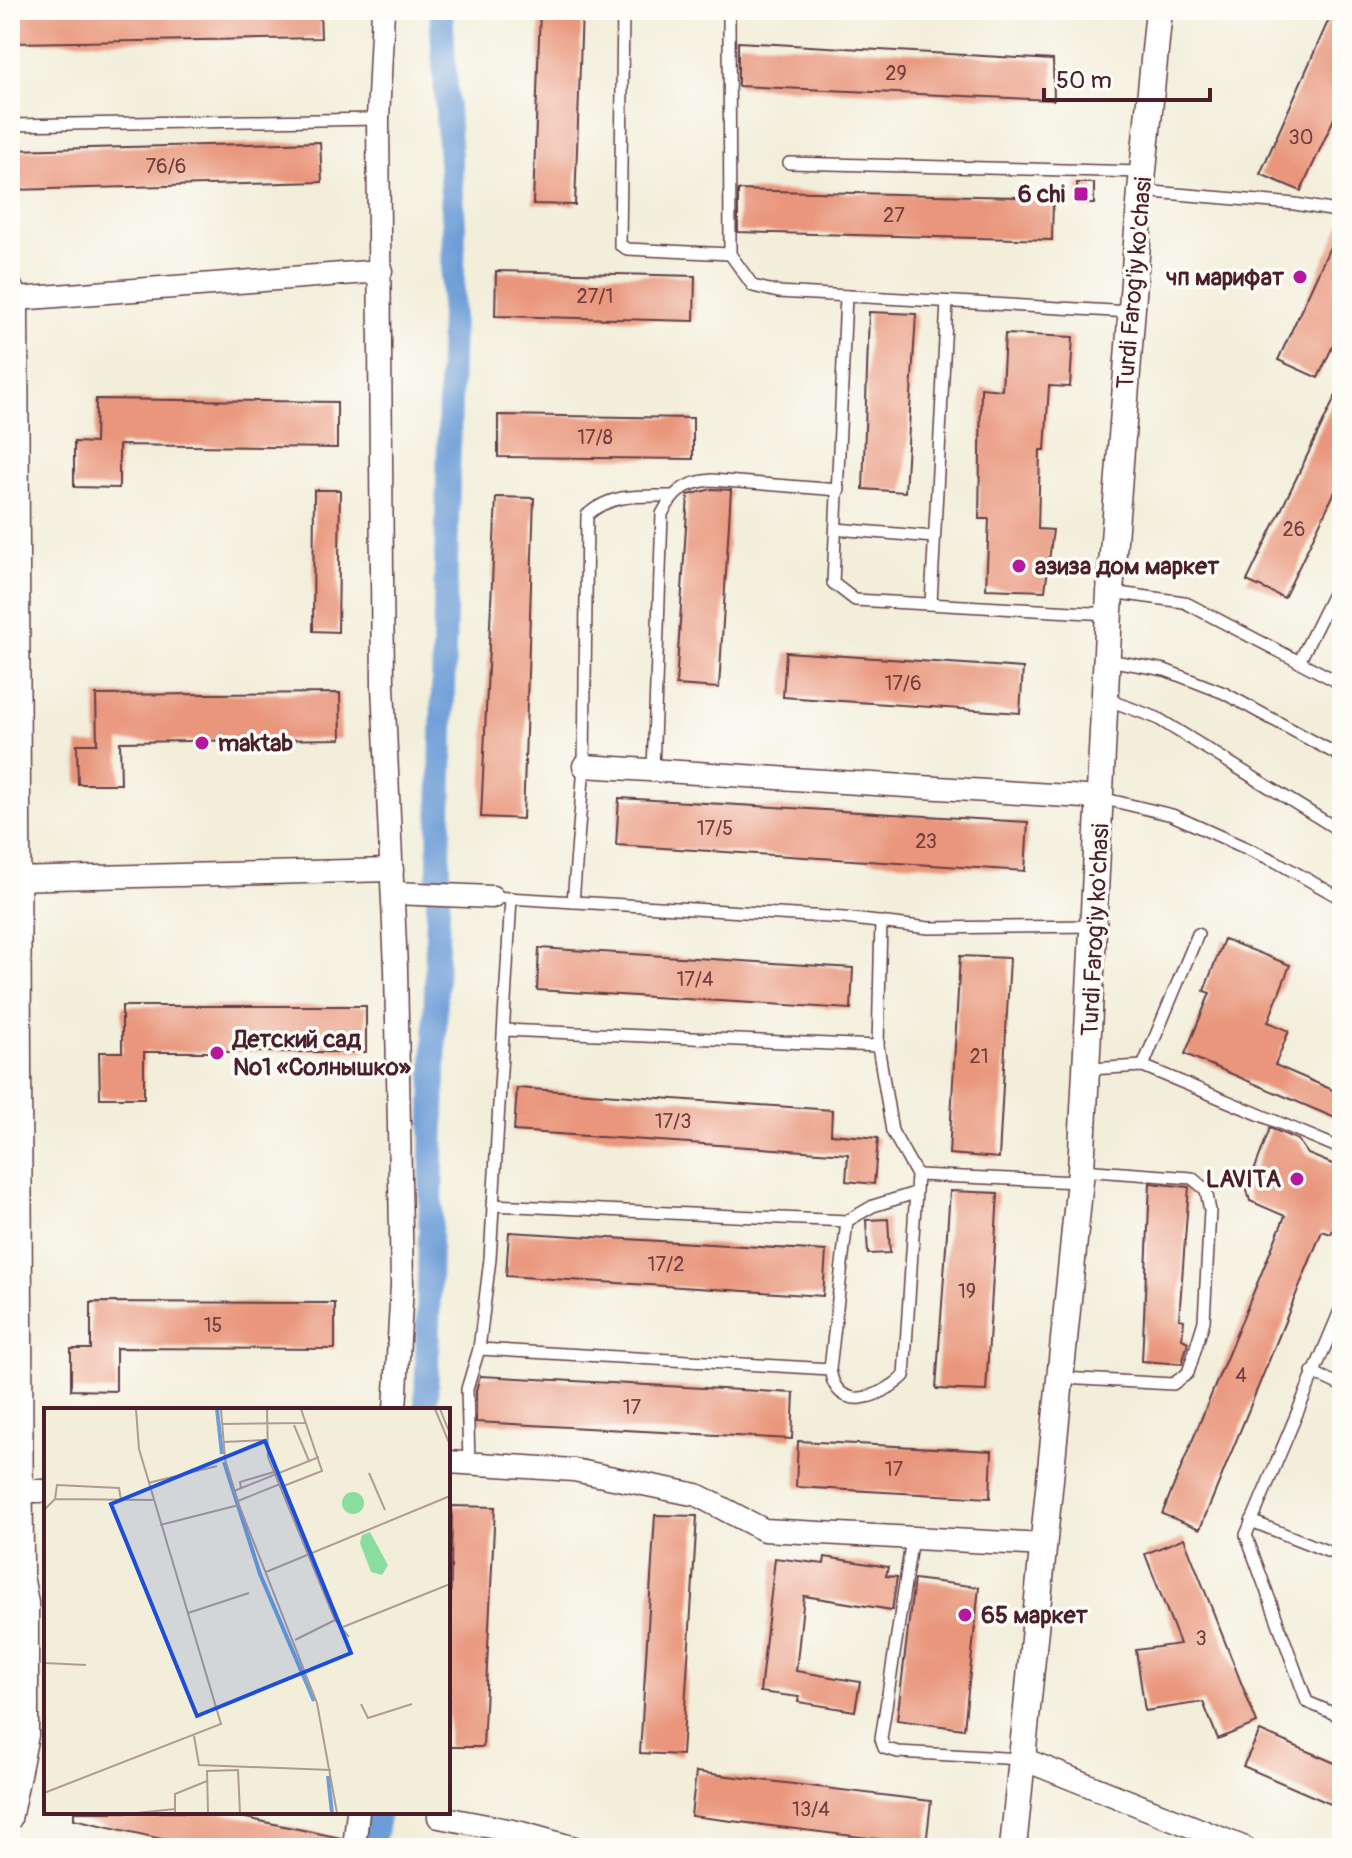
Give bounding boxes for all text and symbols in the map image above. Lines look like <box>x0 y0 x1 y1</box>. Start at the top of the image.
scale bar <box>1044 52 1210 102</box>
house number: 29 <box>885 61 907 86</box>
text: 50 m <box>1056 66 1112 95</box>
house number: 30 <box>1289 125 1313 150</box>
house number: 76/6 <box>145 154 187 179</box>
street label: Turdi Farog'iy ko'chasi <box>1111 176 1158 390</box>
place label: 6 chi <box>1018 180 1065 209</box>
marker: 6 chi <box>1072 185 1090 203</box>
house number: 27 <box>883 203 905 228</box>
place label: чп марифат <box>1165 263 1285 292</box>
marker: чп марифат <box>1291 268 1309 286</box>
house number: 27/1 <box>577 284 613 309</box>
house number: 17/8 <box>577 425 613 450</box>
house number: 26 <box>1283 517 1305 542</box>
place label: азиза дом маркет <box>1035 552 1220 581</box>
marker: азиза дом маркет <box>1010 557 1028 575</box>
house number: 17/6 <box>884 671 922 696</box>
place label: maktab <box>218 729 293 758</box>
marker: maktab <box>193 734 211 752</box>
house number: 17/5 <box>697 816 733 841</box>
street label: Turdi Farog'iy ko'chasi <box>1075 823 1116 1037</box>
house number: 23 <box>915 829 937 854</box>
house number: 17/4 <box>676 967 714 992</box>
place label: Детский сад №1 «Солнышко» <box>231 1025 412 1082</box>
marker: Детский сад №1 «Солнышко» <box>208 1044 226 1062</box>
house number: 21 <box>970 1044 989 1069</box>
house number: 17/3 <box>655 1109 691 1134</box>
place label: LAVITA <box>1206 1165 1281 1194</box>
marker: LAVITA <box>1288 1170 1306 1188</box>
house number: 17/2 <box>648 1252 684 1277</box>
house number: 19 <box>958 1279 976 1304</box>
house number: 15 <box>204 1313 222 1338</box>
house number: 4 <box>1235 1363 1247 1388</box>
house number: 17 <box>623 1395 642 1420</box>
inset map <box>44 1408 450 1814</box>
house number: 17 <box>885 1457 904 1482</box>
place label: 65 маркет <box>981 1601 1089 1630</box>
marker: 65 маркет <box>956 1606 974 1624</box>
house number: 3 <box>1195 1626 1207 1651</box>
house number: 13/4 <box>792 1797 830 1822</box>

